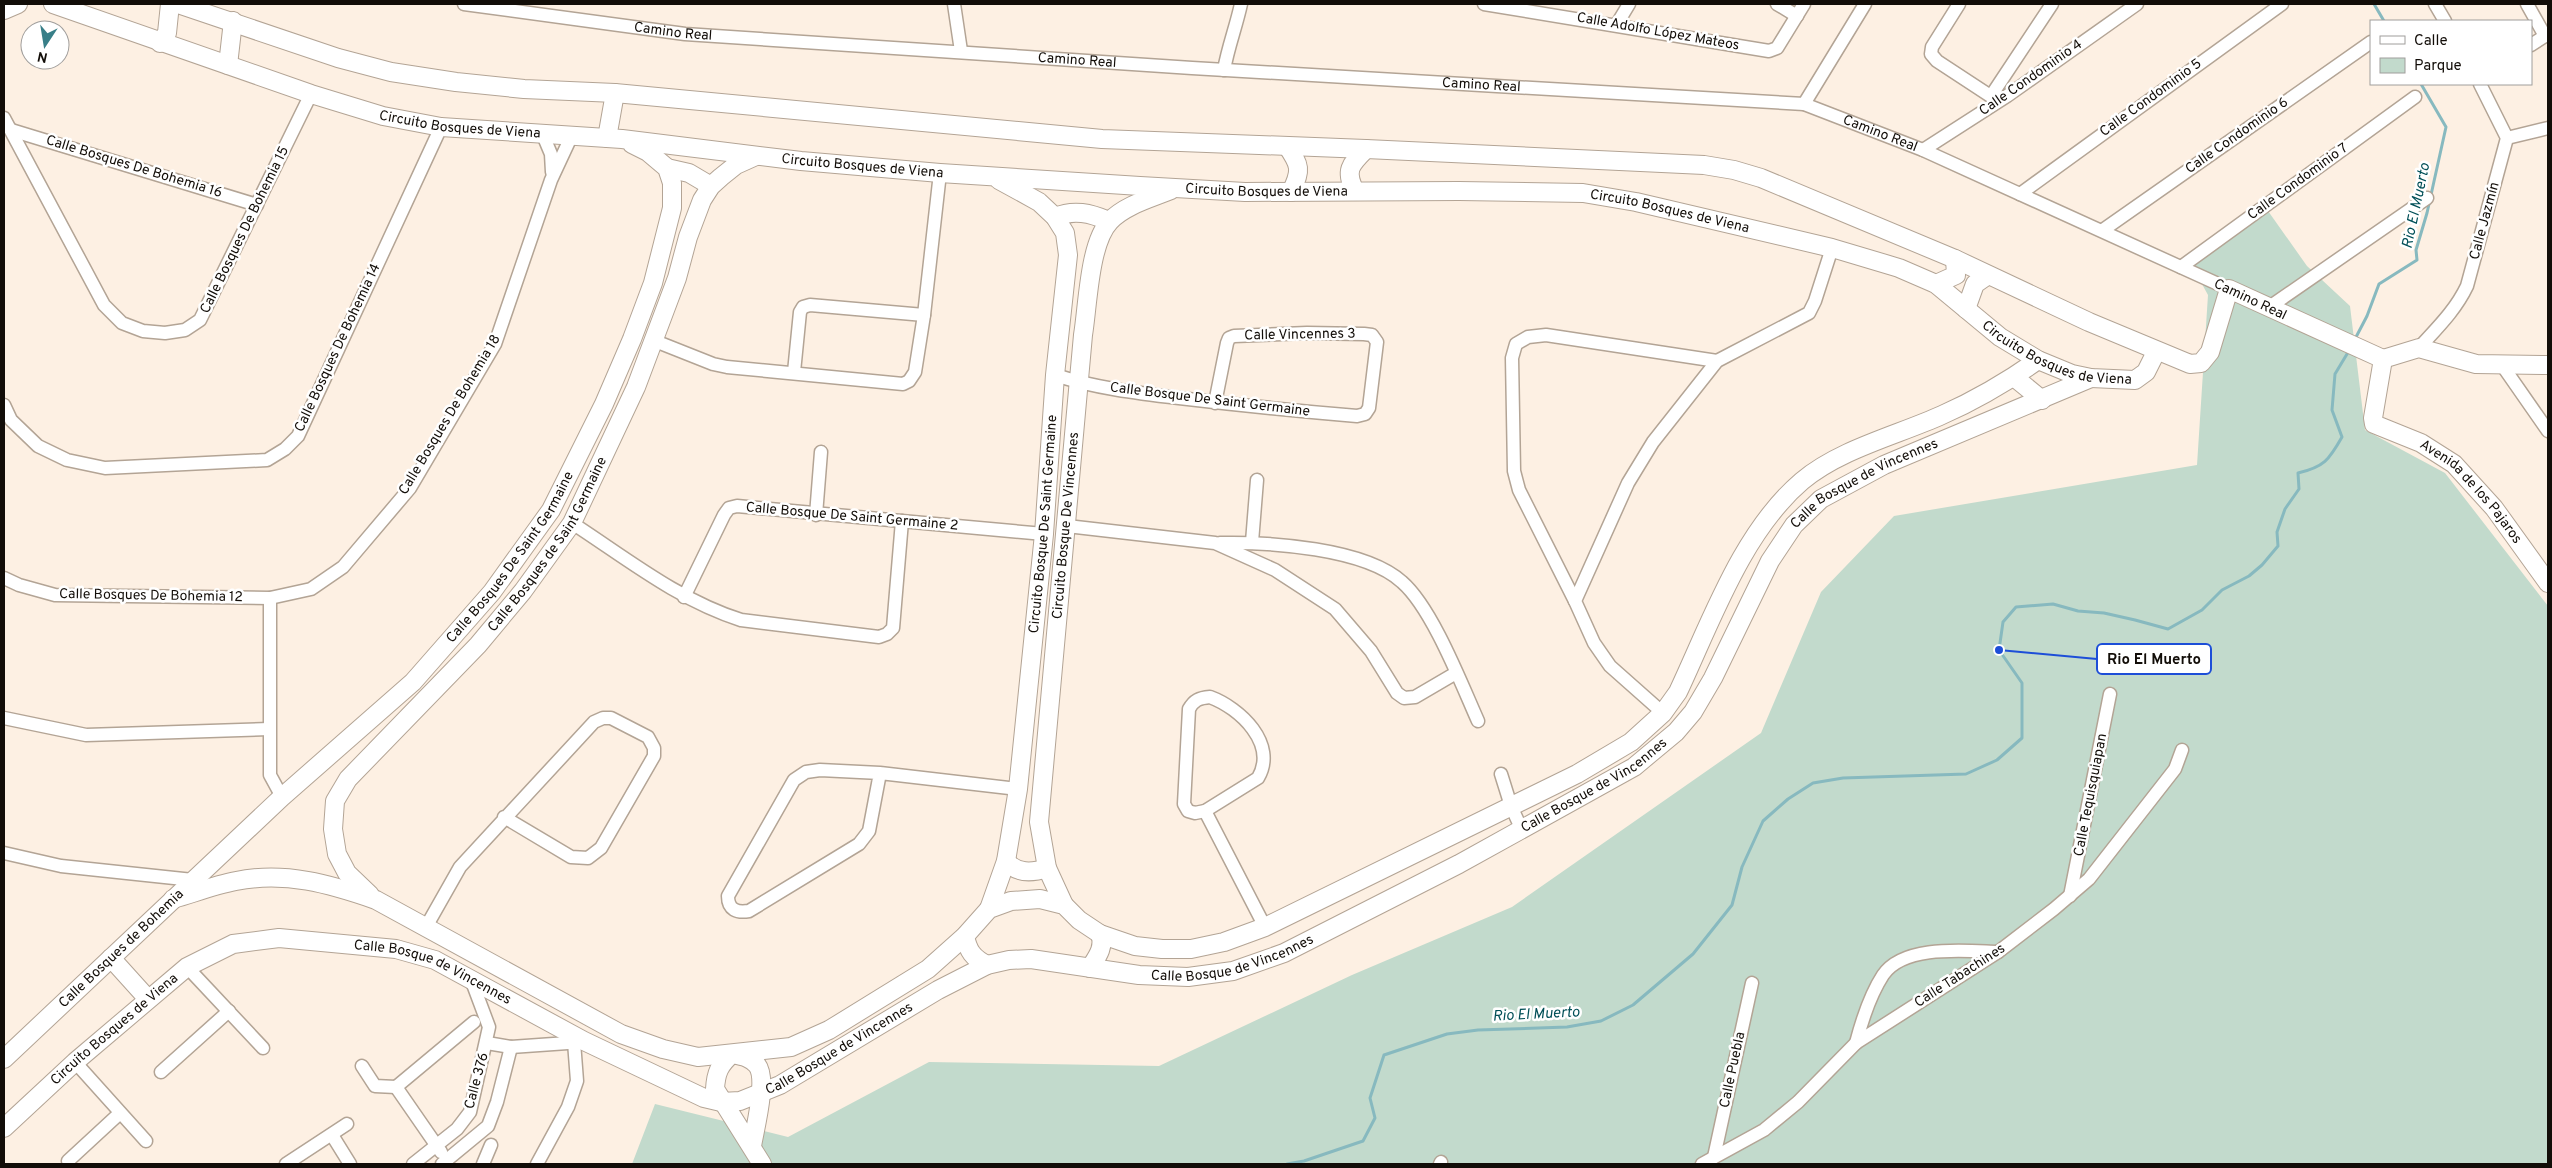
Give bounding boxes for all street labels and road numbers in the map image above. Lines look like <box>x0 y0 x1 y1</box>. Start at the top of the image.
street label: Calle Adolfo López Mateos <box>1575 9 1741 55</box>
street label: Camino Real <box>633 19 713 44</box>
street label: Calle Condominio 4 <box>1976 36 2086 120</box>
street label: Camino Real <box>1037 49 1117 71</box>
street label: Calle Condominio 5 <box>2097 55 2205 141</box>
street label: Camino Real <box>1442 74 1521 96</box>
street label: Calle Condominio 6 <box>2182 94 2292 178</box>
street label: Circuito Bosques de Viena <box>378 107 541 142</box>
street label: Camino Real <box>1840 111 1920 156</box>
street label: Calle Bosques De Bohemia 16 <box>44 132 224 202</box>
street label: Calle Condominio 7 <box>2245 140 2351 224</box>
street label: Calle Bosques De Bohemia 15 <box>197 144 293 316</box>
street label: Circuito Bosques de Viena <box>780 150 944 182</box>
street label: Circuito Bosques de Viena <box>1185 180 1348 201</box>
street label: Calle Jazmín <box>2466 180 2504 262</box>
street label: Circuito Bosques de Viena <box>1589 186 1751 237</box>
street label: Calle Bosques De Bohemia 14 <box>291 261 385 435</box>
street label: Camino Real <box>2211 276 2289 324</box>
street label: Circuito Bosques de Viena <box>1978 317 2132 388</box>
street label: Calle Vincennes 3 <box>1244 326 1356 344</box>
street label: Calle Bosques De Bohemia 18 <box>395 332 505 498</box>
street label: Calle Bosque De Saint Germaine <box>1109 379 1311 421</box>
street label: Circuito Bosque De Saint Germaine <box>1025 414 1061 634</box>
street label: Circuito Bosque De Vincennes <box>1049 431 1083 620</box>
street label: Calle Bosque de Vincennes <box>1787 435 1940 532</box>
street label: Avenida de los Pajaros <box>2416 436 2525 547</box>
street label: Calle Bosques de Saint Germaine <box>484 454 610 635</box>
street label: Calle Bosques De Saint Germaine <box>443 469 577 647</box>
street label: Calle Bosque De Saint Germaine 2 <box>745 499 959 535</box>
street label: Calle Bosques De Bohemia 12 <box>59 586 243 606</box>
street label: Calle Tequisquiapan <box>2071 732 2111 858</box>
street label: Calle Bosque de Vincennes <box>1518 735 1671 836</box>
street label: Calle Bosques de Bohemia <box>55 886 187 1012</box>
street label: Calle Bosque de Vincennes <box>1151 931 1316 986</box>
street label: Calle Bosque de Vincennes <box>353 937 514 1008</box>
street label: Calle Tabachines <box>1911 940 2009 1012</box>
street label: Circuito Bosques de Viena <box>47 970 181 1089</box>
street label: Calle Bosque de Vincennes <box>763 999 916 1098</box>
street label: Calle Puebla <box>1717 1030 1749 1110</box>
street label: Calle 376 <box>461 1051 493 1111</box>

